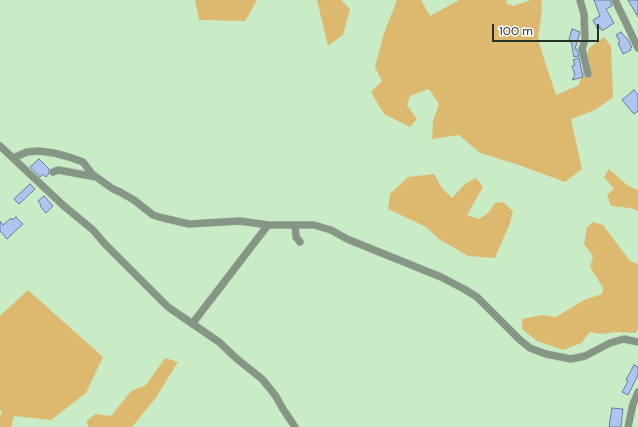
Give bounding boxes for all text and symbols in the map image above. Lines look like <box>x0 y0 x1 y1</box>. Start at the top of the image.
scale bar <box>494 16 601 42</box>
text: 100 m <box>499 23 533 39</box>

